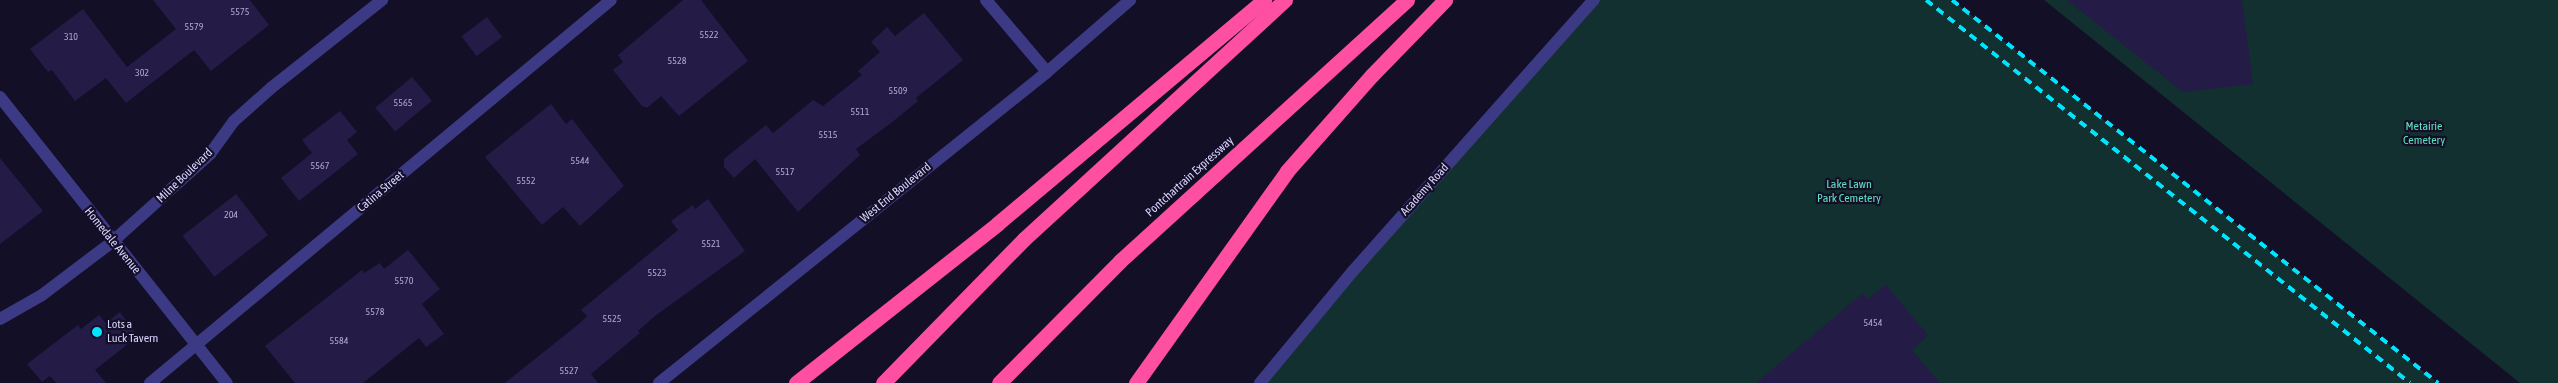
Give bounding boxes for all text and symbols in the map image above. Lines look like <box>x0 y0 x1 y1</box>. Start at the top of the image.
house number: 5575 <box>231 6 249 18</box>
house number: 5579 <box>185 21 203 33</box>
house number: 5522 <box>700 29 718 41</box>
house number: 310 <box>64 31 78 43</box>
house number: 5528 <box>668 55 686 67</box>
house number: 302 <box>135 67 149 79</box>
house number: 5509 <box>889 85 907 97</box>
house number: 5565 <box>394 97 412 109</box>
house number: 5511 <box>851 106 869 118</box>
park label: Metairie Cemetery <box>2403 120 2445 148</box>
house number: 5515 <box>819 129 837 141</box>
street label: Pontchartrain Expressway <box>1143 134 1237 220</box>
street label: Milne Boulevard <box>154 146 216 206</box>
house number: 5544 <box>571 155 589 167</box>
house number: 5567 <box>311 160 329 172</box>
street label: West End Boulevard <box>858 160 934 226</box>
street label: Academy Road <box>1398 161 1452 219</box>
house number: 5517 <box>776 166 794 178</box>
street label: Catina Street <box>355 168 407 216</box>
house number: 5552 <box>517 175 535 187</box>
park label: Lake Lawn Park Cemetery <box>1817 178 1881 206</box>
street label: Homedale Avenue <box>81 205 143 277</box>
house number: 204 <box>224 209 238 221</box>
house number: 5521 <box>702 238 720 250</box>
house number: 5523 <box>648 267 666 279</box>
house number: 5570 <box>395 275 413 287</box>
house number: 5578 <box>366 306 384 318</box>
house number: 5525 <box>603 313 621 325</box>
house number: 5454 <box>1864 317 1882 329</box>
place label: Lots a Luck Tavern <box>107 318 158 346</box>
marker: Lots a Luck Tavern <box>91 326 103 338</box>
house number: 5584 <box>330 335 348 347</box>
house number: 5527 <box>560 365 578 377</box>

